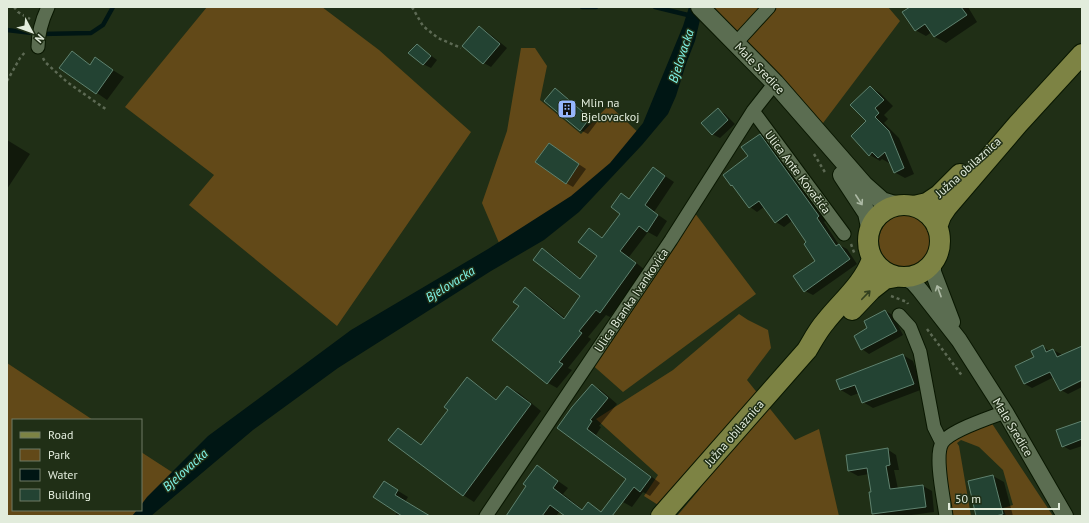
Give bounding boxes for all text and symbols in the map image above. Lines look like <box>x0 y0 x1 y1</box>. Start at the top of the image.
north arrow <box>12 12 52 52</box>
water label: Bjelovacka <box>664 26 698 85</box>
text: N <box>32 31 47 46</box>
street label: Male Sredice <box>732 39 788 97</box>
place label: Mlin na Bjelovackoj <box>581 95 640 124</box>
building icon: Mlin na Bjelovackoj <box>556 98 578 120</box>
street label: Ulica Ante Kovačića <box>762 127 834 217</box>
street label: Južna obilaznica <box>931 134 1004 201</box>
one-way arrow <box>855 194 863 205</box>
street label: Ulica Branka Ivankovića <box>591 245 671 355</box>
water label: Bjelovacka <box>422 262 479 306</box>
one-way arrow <box>935 285 943 297</box>
one-way arrow <box>861 290 871 300</box>
street label: Male Sredice <box>990 395 1036 459</box>
street label: Južna obilaznica <box>700 397 767 470</box>
legend <box>12 419 142 511</box>
text: Road <box>48 427 73 442</box>
water label: Bjelovacka <box>159 445 212 495</box>
text: Park <box>48 447 70 462</box>
text: Water <box>48 467 78 482</box>
scale bar <box>949 485 1059 511</box>
text: Building <box>48 487 91 502</box>
text: 50 m <box>955 491 981 506</box>

